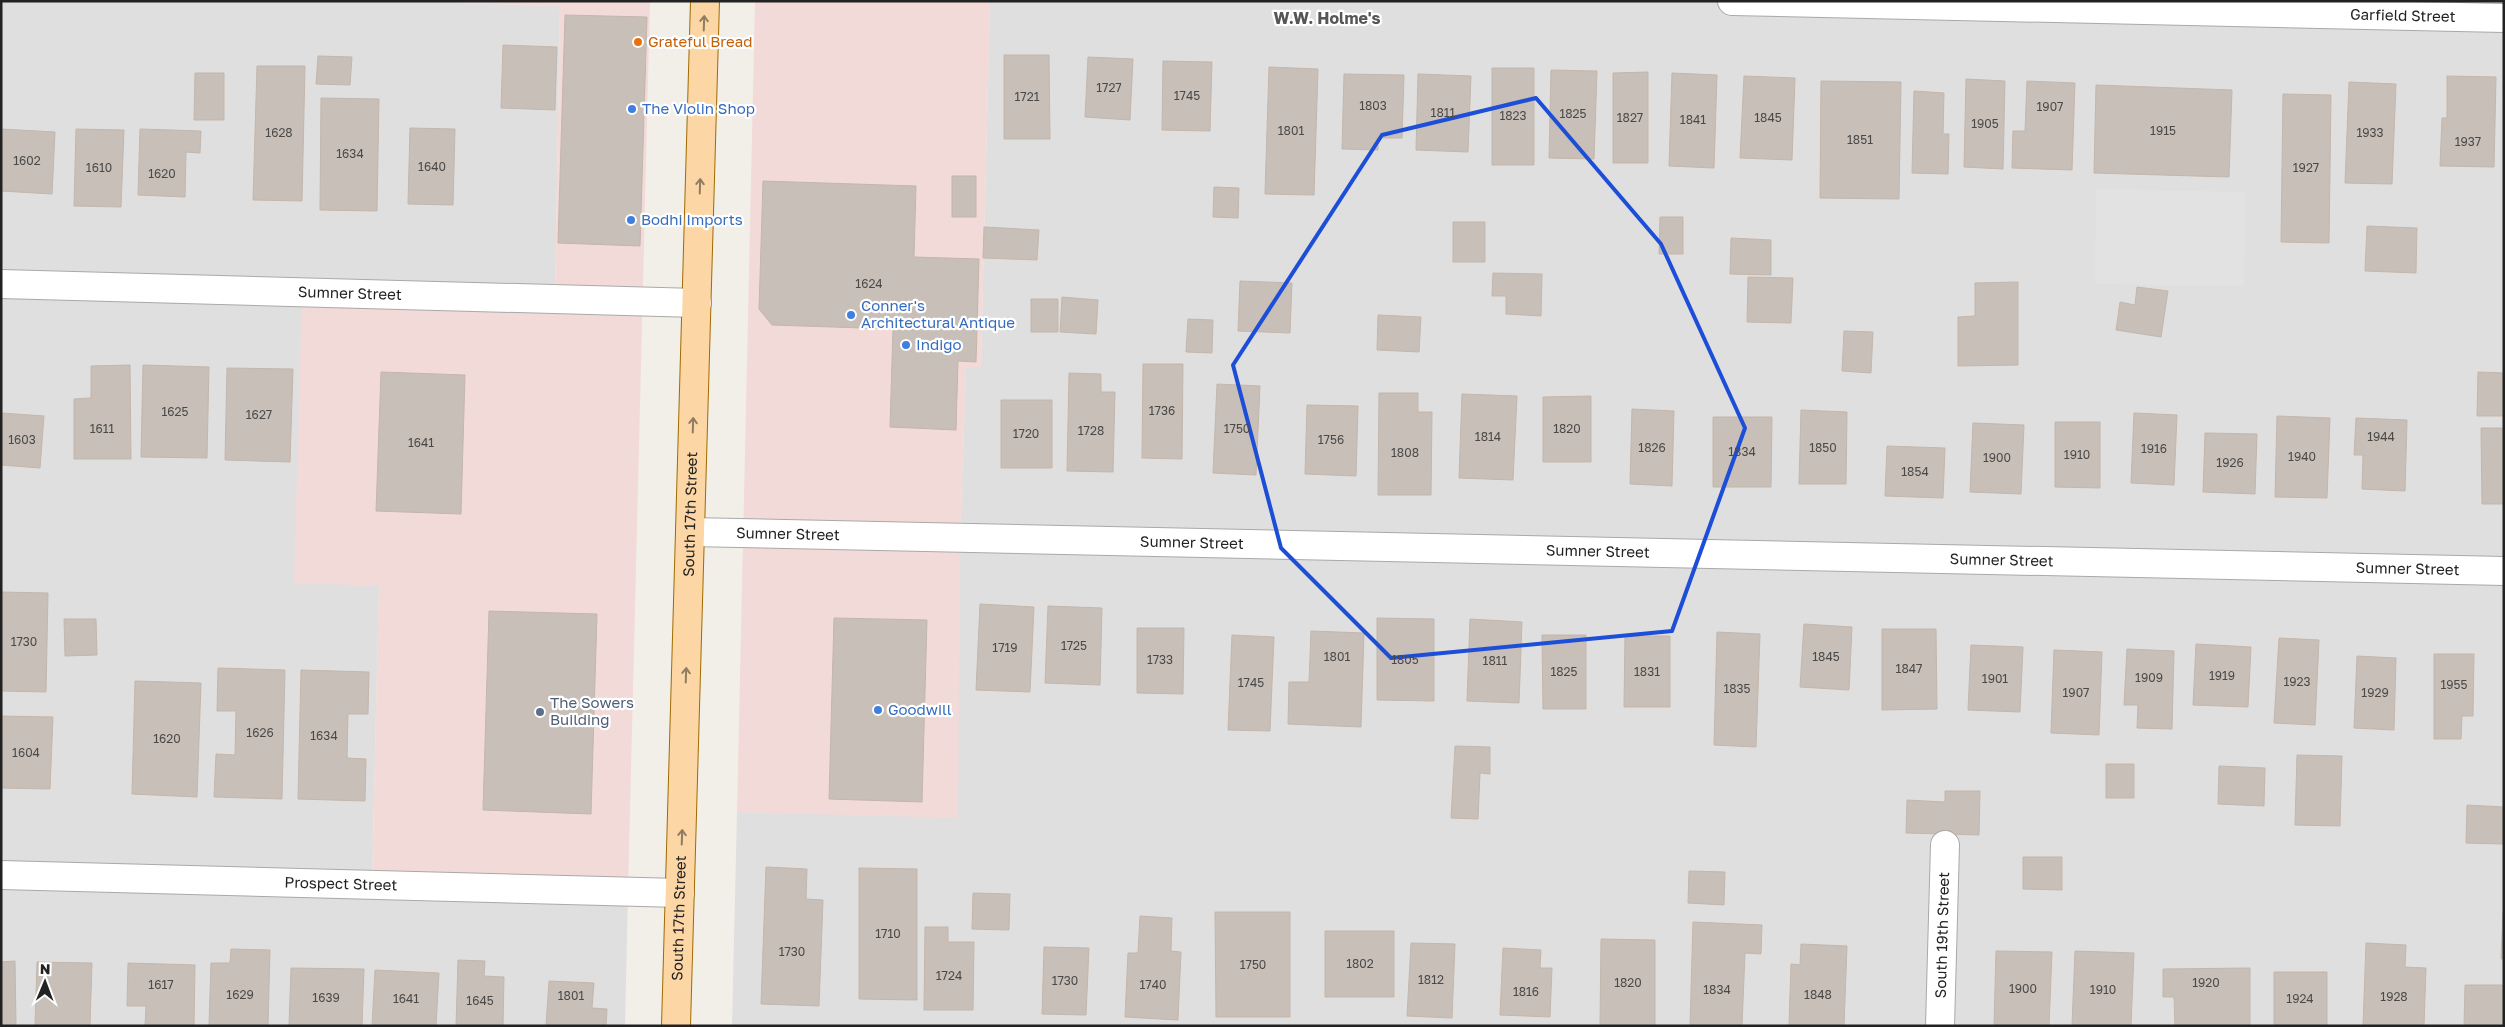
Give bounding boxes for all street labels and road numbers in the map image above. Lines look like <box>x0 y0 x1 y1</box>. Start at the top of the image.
street label: Garfield Street <box>2350 5 2456 25</box>
street label: Sumner Street <box>298 282 402 303</box>
street label: South 17th Street <box>679 451 700 577</box>
street label: Sumner Street <box>736 523 840 543</box>
street label: Sumner Street <box>1140 532 1244 552</box>
street label: Sumner Street <box>1546 540 1650 561</box>
street label: Sumner Street <box>1950 549 2054 569</box>
street label: Sumner Street <box>2355 558 2460 578</box>
street label: South 17th Street <box>667 855 689 981</box>
street label: South 19th Street <box>1931 872 1952 999</box>
street label: Prospect Street <box>284 873 398 894</box>

